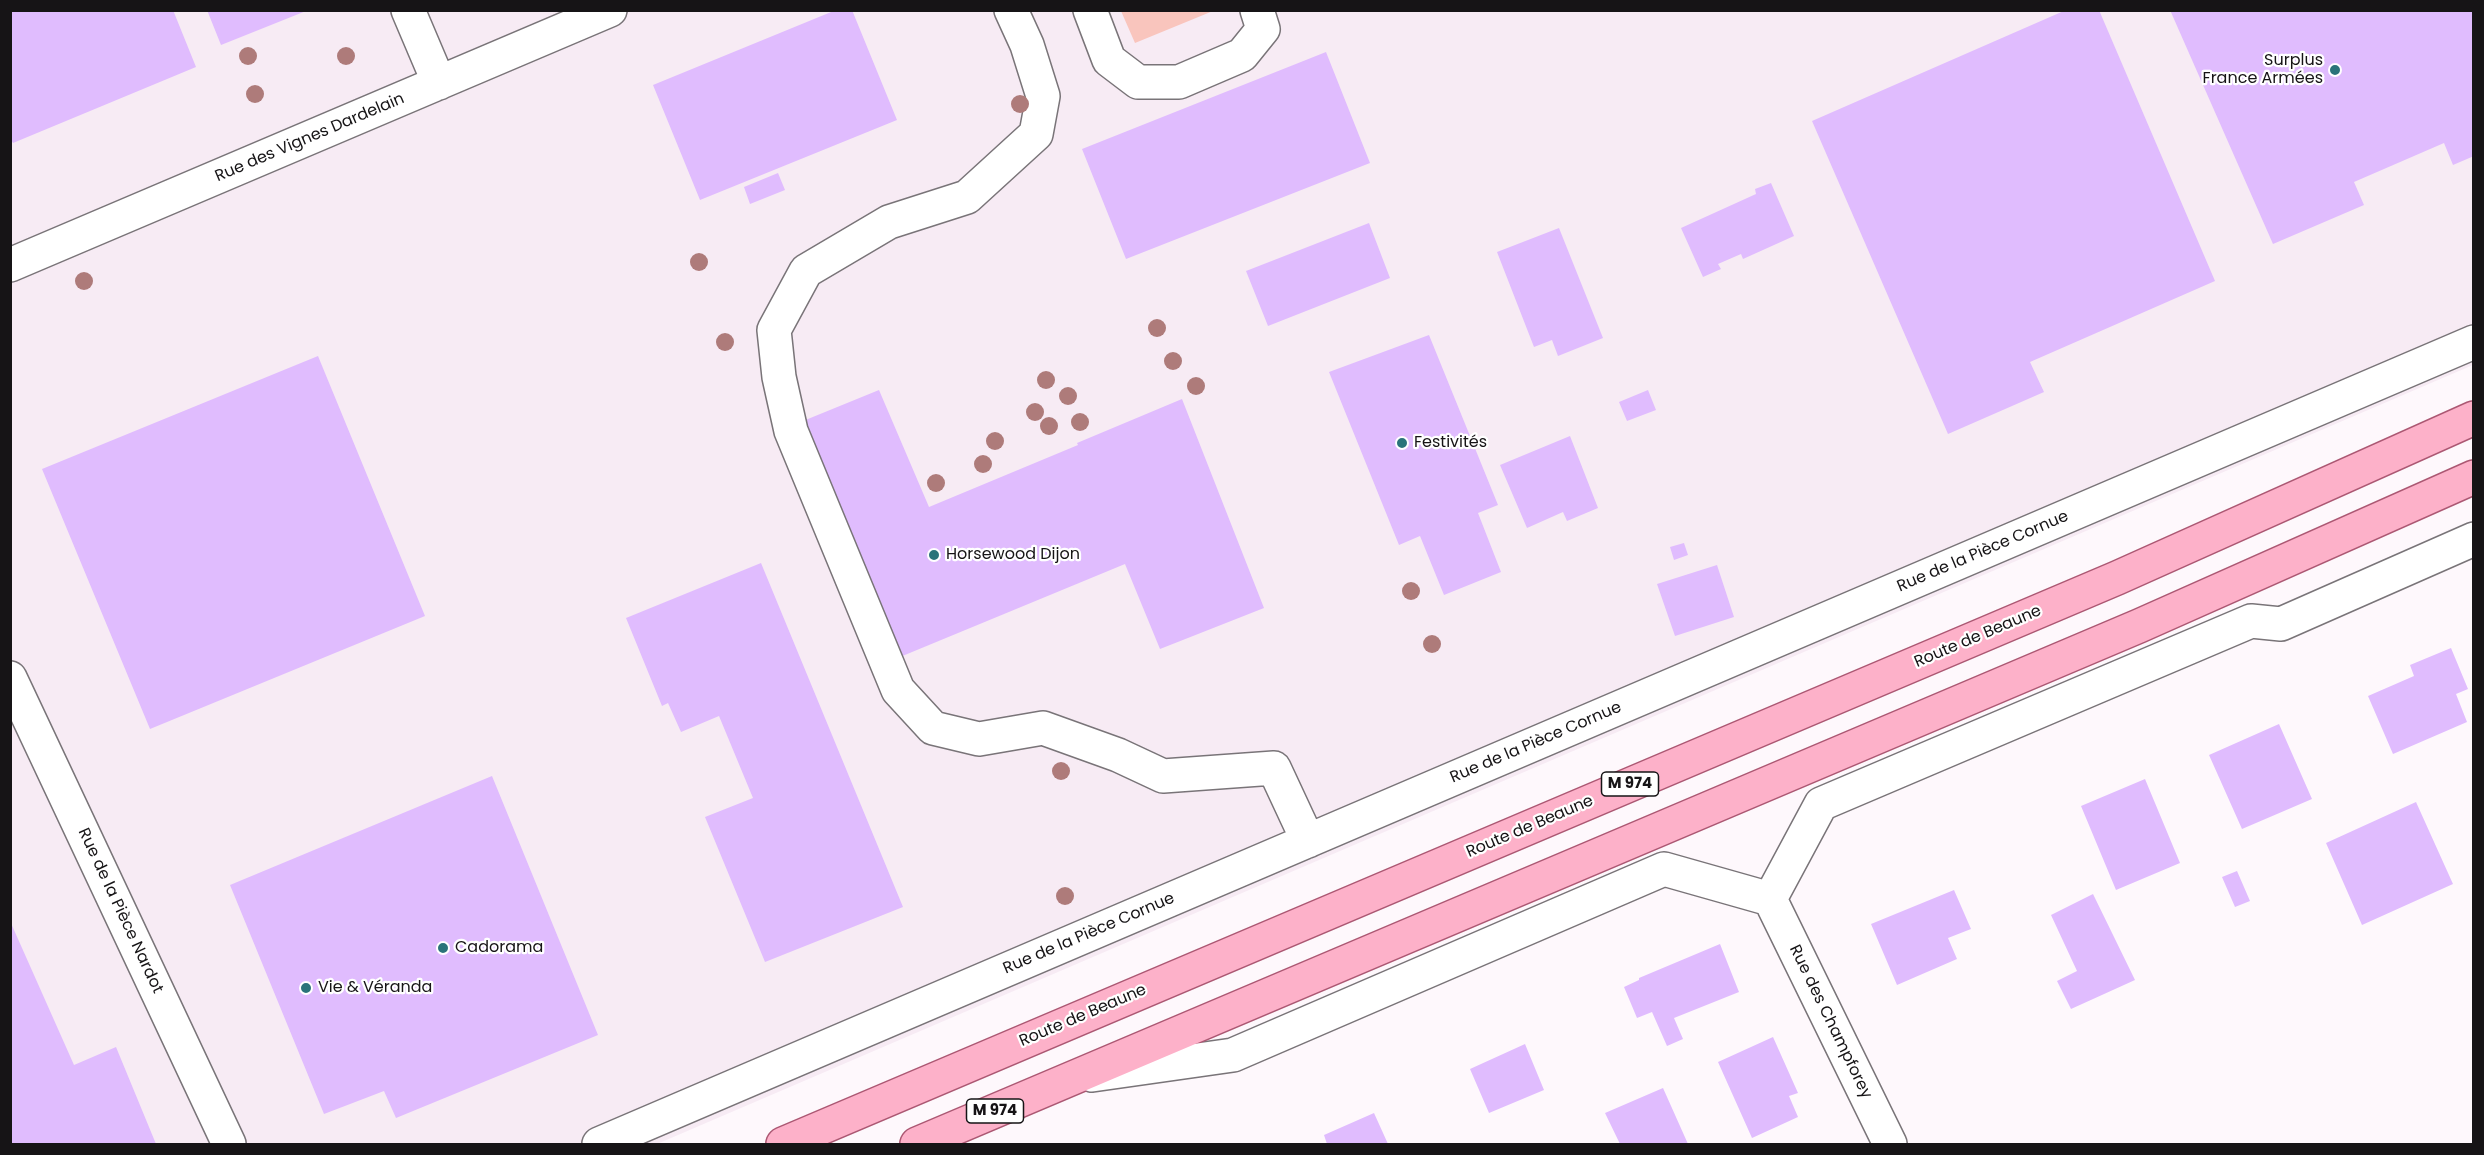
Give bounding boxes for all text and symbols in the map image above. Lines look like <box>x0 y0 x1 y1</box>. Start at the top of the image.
place label: Surplus France Armées <box>2203 51 2323 89</box>
marker: Surplus France Armées <box>2328 63 2342 77</box>
street label: Rue des Vignes Dardelain <box>213 89 407 187</box>
place label: Festivités <box>1414 433 1487 453</box>
marker: Festivités <box>1395 436 1409 450</box>
street label: Rue de la Pièce Cornue <box>1894 507 2072 597</box>
place label: Horsewood Dijon <box>946 545 1080 565</box>
marker: Horsewood Dijon <box>927 548 941 562</box>
street label: Route de Beaune <box>1912 602 2044 672</box>
street label: Rue de la Pièce Cornue <box>1447 698 1625 788</box>
road number: M 974 <box>1602 772 1658 796</box>
street label: Route de Beaune <box>1464 792 1596 862</box>
street label: Rue de la Pièce Nardot <box>73 825 167 997</box>
street label: Rue de la Pièce Cornue <box>1000 889 1178 979</box>
place label: Cadorama <box>455 938 543 958</box>
marker: Cadorama <box>436 941 450 955</box>
street label: Rue des Champforey <box>1784 942 1876 1102</box>
place label: Vie & Véranda <box>318 978 432 998</box>
marker: Vie & Véranda <box>299 981 313 995</box>
street label: Route de Beaune <box>1017 981 1149 1051</box>
road number: M 974 <box>966 1099 1024 1123</box>

